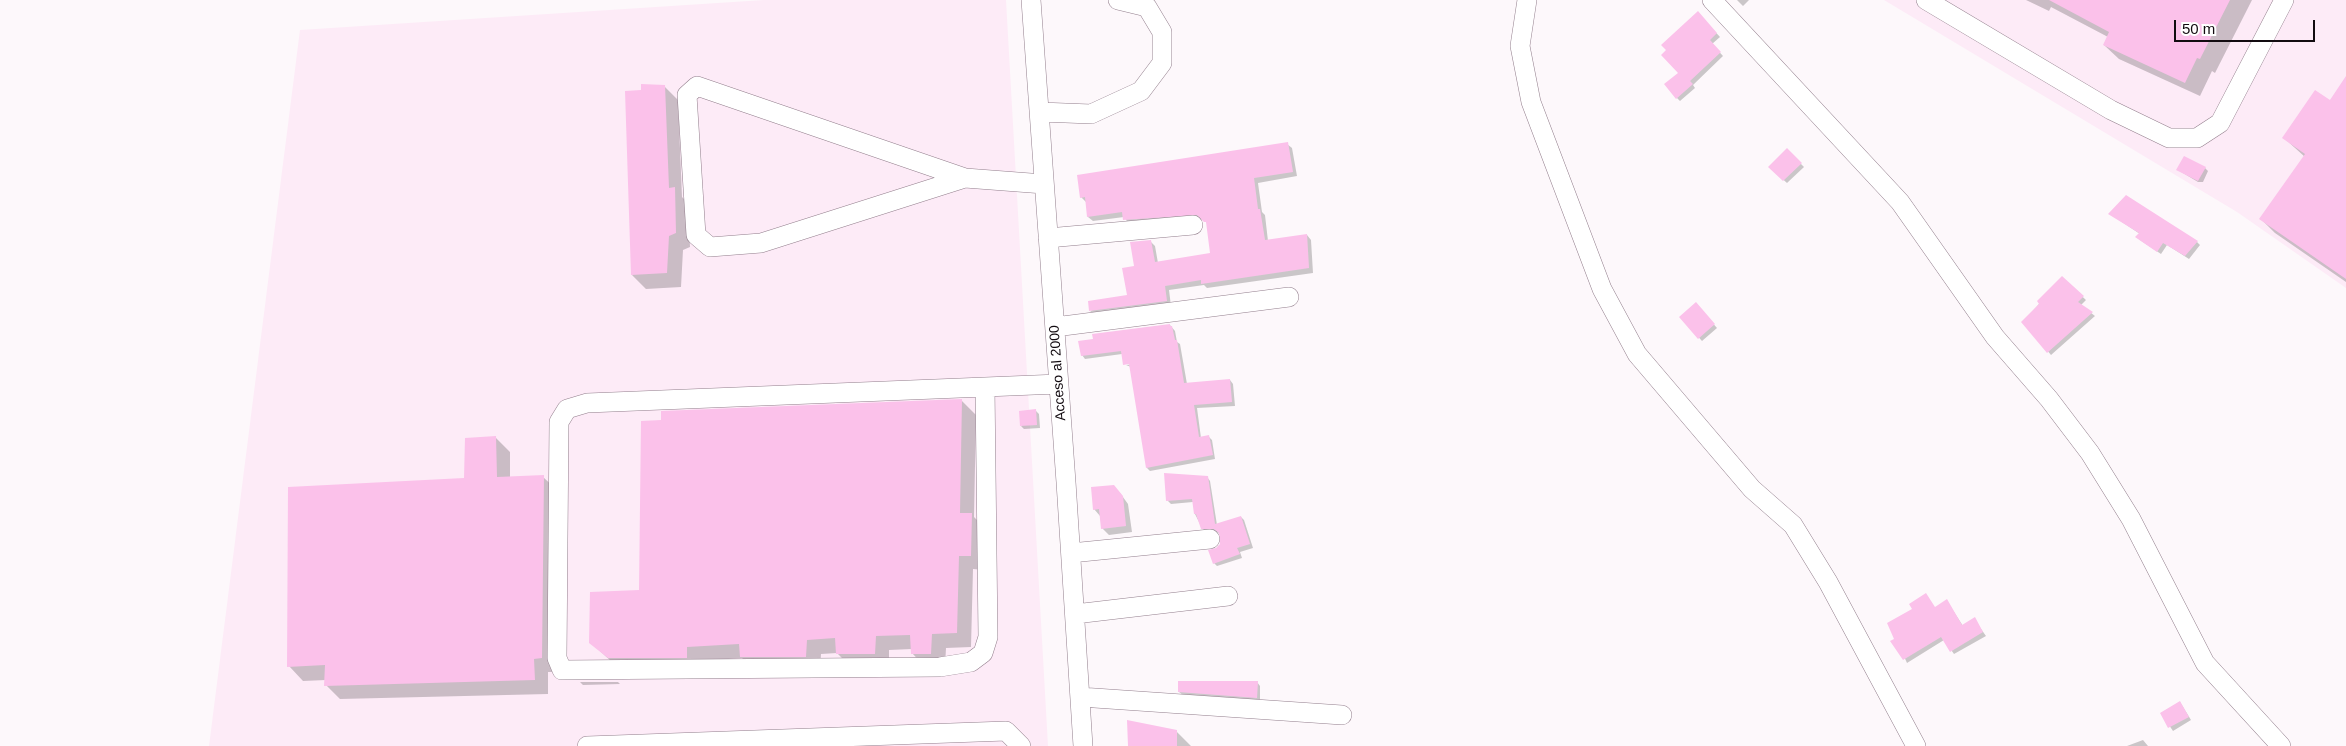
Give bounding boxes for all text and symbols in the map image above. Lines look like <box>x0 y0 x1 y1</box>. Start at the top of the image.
scale bar <box>2176 10 2317 42</box>
text: 50 m <box>2182 20 2215 37</box>
street label: Acceso al 2000 <box>1046 325 1070 421</box>

